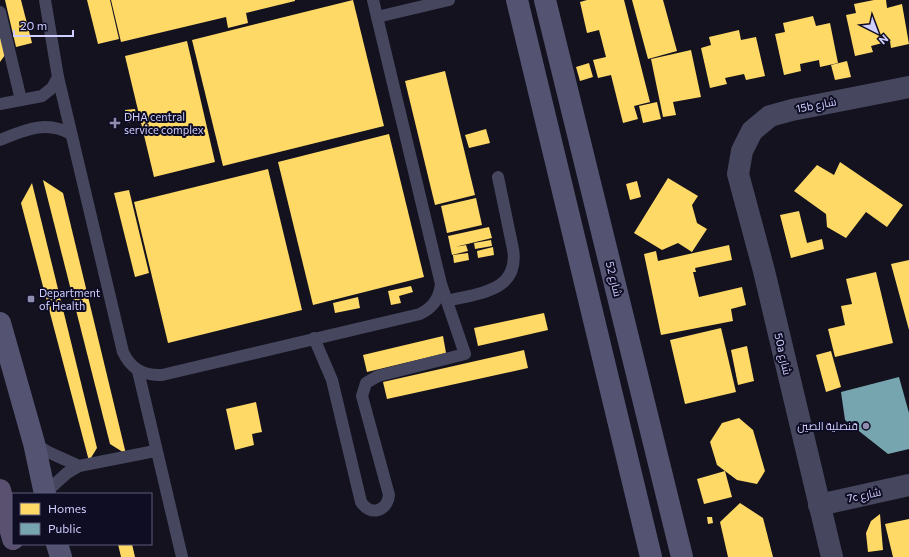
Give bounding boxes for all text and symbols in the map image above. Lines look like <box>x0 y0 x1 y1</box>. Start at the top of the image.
scale bar <box>14 12 73 38</box>
north arrow <box>857 12 897 52</box>
text: 20 m <box>20 18 47 32</box>
text: N <box>877 32 891 47</box>
street label: 15b شارع <box>795 94 838 117</box>
place label: DHA central service complex <box>124 110 204 136</box>
marker: DHA central service complex <box>109 117 121 129</box>
street label: شارع 52 <box>602 260 625 298</box>
place label: Department of Health <box>39 286 101 312</box>
marker: Department of Health <box>26 294 36 304</box>
street label: 50a شارع <box>770 332 795 377</box>
place label: قنصلية الصين <box>797 419 858 433</box>
marker: قنصلية الصين <box>861 421 871 431</box>
street label: 7c شارع <box>846 485 882 506</box>
legend <box>12 493 152 545</box>
text: Homes <box>48 501 86 515</box>
text: Public <box>48 521 81 535</box>

